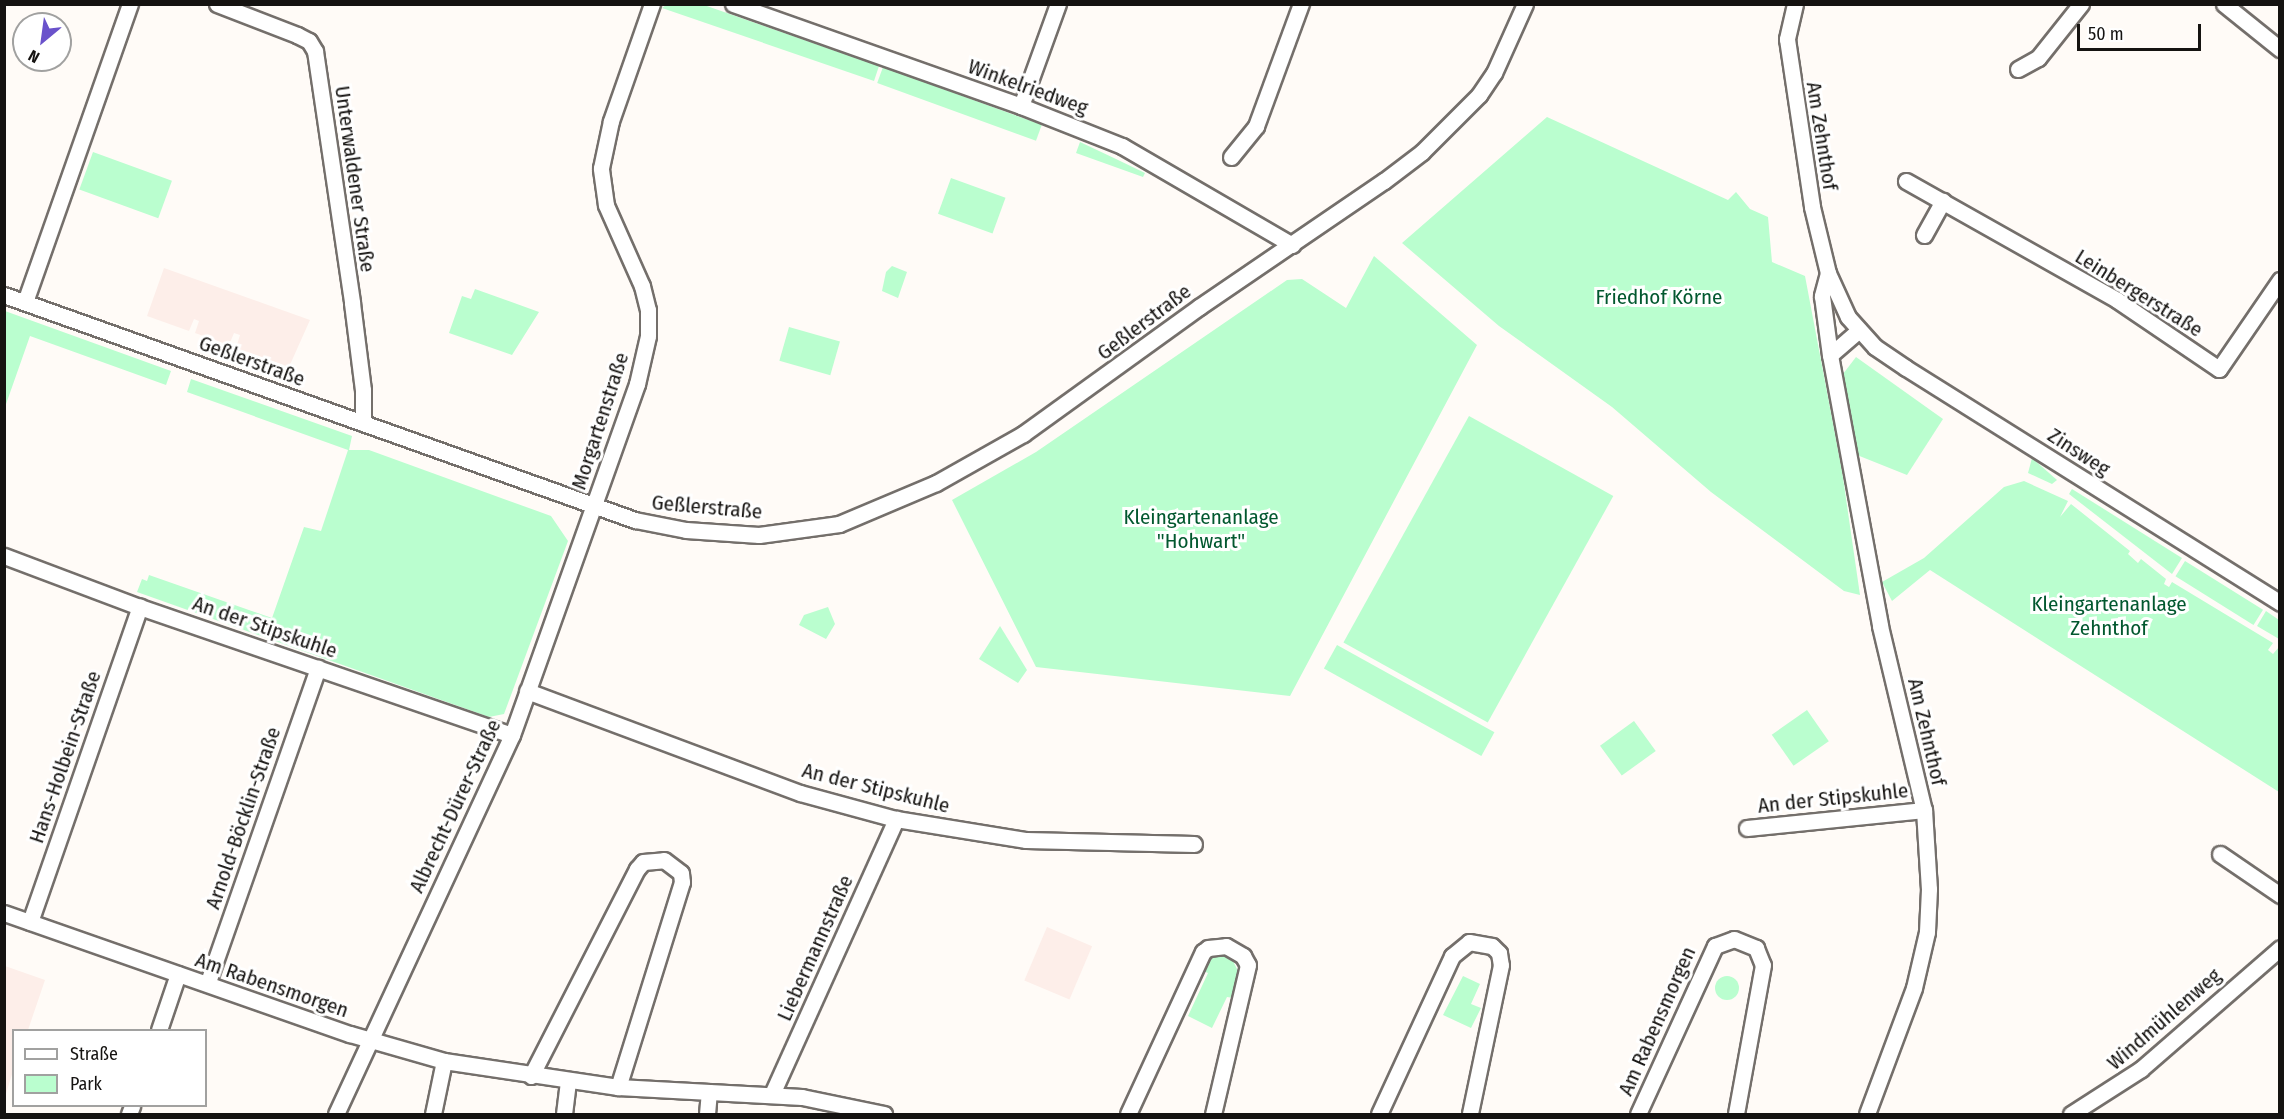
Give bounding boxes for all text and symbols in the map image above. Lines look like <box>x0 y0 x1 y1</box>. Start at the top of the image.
north arrow <box>12 12 72 72</box>
scale bar <box>2080 12 2204 50</box>
text: 50 m <box>2088 23 2124 45</box>
text: N <box>25 46 43 67</box>
street label: Winkelriedweg <box>965 54 1091 120</box>
street label: Am Zehnthof <box>1801 80 1843 192</box>
street label: Unterwaldener Straße <box>329 84 381 274</box>
street label: Leinbergerstraße <box>2071 244 2207 342</box>
street label: Geßlerstraße <box>1092 279 1196 365</box>
park label: Friedhof Körne <box>1596 284 1722 310</box>
street label: Geßlerstraße <box>196 330 308 392</box>
street label: Morgartenstraße <box>566 349 634 493</box>
street label: Zinsweg <box>2043 423 2115 481</box>
street label: Geßlerstraße <box>651 490 763 524</box>
park label: Kleingartenanlage "Hohwart" <box>1123 504 1279 554</box>
street label: An der Stipskuhle <box>189 590 341 664</box>
park label: Kleingartenanlage Zehnthof <box>2031 591 2187 641</box>
street label: Hans-Holbein-Straße <box>24 668 106 846</box>
street label: Am Zehnthof <box>1902 676 1952 788</box>
street label: Albrecht-Dürer-Straße <box>404 715 506 897</box>
street label: Arnold-Böcklin-Straße <box>200 724 286 912</box>
street label: An der Stipskuhle <box>800 757 952 819</box>
street label: An der Stipskuhle <box>1757 778 1909 818</box>
street label: Liebermannstraße <box>772 871 858 1025</box>
street label: Am Rabensmorgen <box>1613 943 1701 1099</box>
street label: Am Rabensmorgen <box>192 947 352 1023</box>
street label: Windmühlenweg <box>2102 963 2226 1075</box>
legend <box>12 1029 207 1107</box>
text: Straße <box>70 1043 118 1065</box>
text: Park <box>70 1073 102 1095</box>

